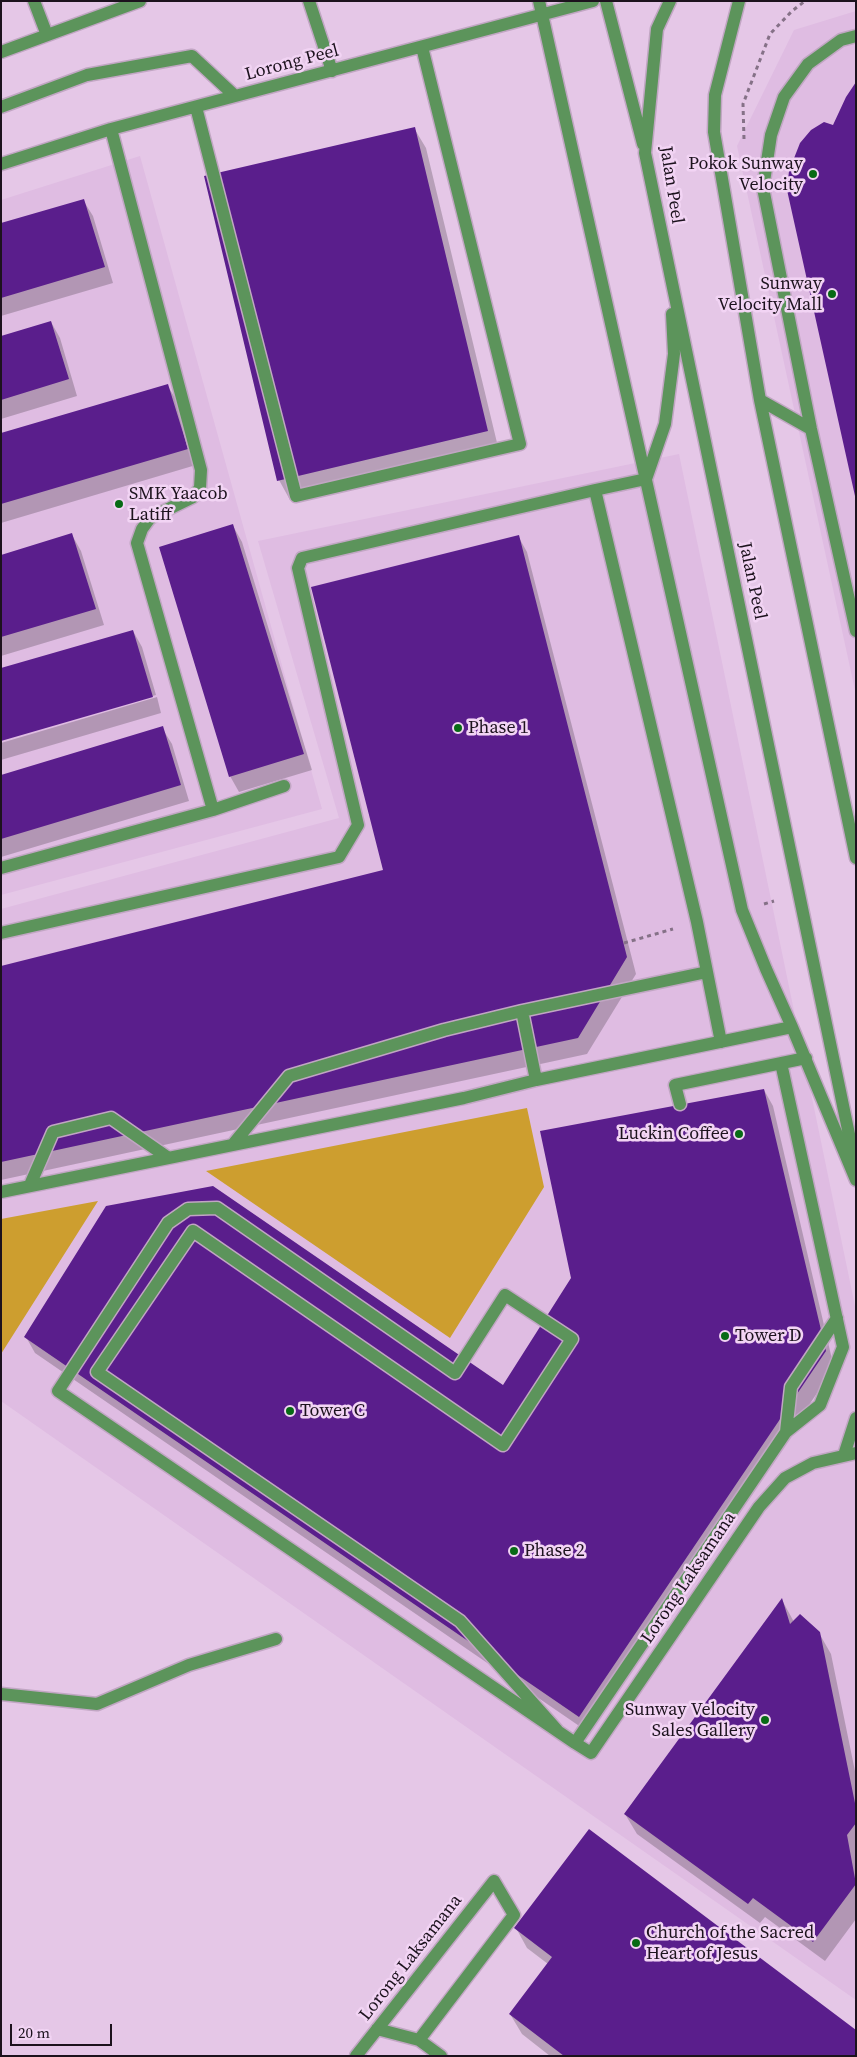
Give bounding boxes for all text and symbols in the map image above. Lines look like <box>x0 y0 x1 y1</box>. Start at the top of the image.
street label: Lorong Peel <box>243 40 341 86</box>
street label: Jalan Peel <box>654 145 688 225</box>
place label: Pokok Sunway Velocity <box>688 153 803 195</box>
marker: Pokok Sunway Velocity <box>807 168 819 180</box>
place label: Sunway Velocity Mall <box>718 273 822 316</box>
marker: Sunway Velocity Mall <box>826 288 838 300</box>
place label: SMK Yaacob Latiff <box>129 483 228 526</box>
marker: SMK Yaacob Latiff <box>113 498 125 510</box>
street label: Jalan Peel <box>733 540 771 622</box>
place label: Phase 1 <box>468 717 529 739</box>
marker: Phase 1 <box>452 722 464 734</box>
place label: Luckin Coffee <box>618 1123 729 1145</box>
marker: Luckin Coffee <box>733 1128 745 1140</box>
place label: Tower D <box>735 1325 802 1347</box>
marker: Tower D <box>719 1330 731 1342</box>
place label: Tower C <box>300 1400 365 1422</box>
marker: Tower C <box>284 1405 296 1417</box>
street label: Lorong Laksamana <box>637 1508 741 1648</box>
place label: Phase 2 <box>524 1540 585 1562</box>
marker: Phase 2 <box>508 1545 520 1557</box>
place label: Sunway Velocity Sales Gallery <box>625 1699 755 1742</box>
marker: Sunway Velocity Sales Gallery <box>759 1714 771 1726</box>
street label: Lorong Laksamana <box>355 1891 467 2025</box>
place label: Church of the Sacred Heart of Jesus <box>646 1922 814 1965</box>
marker: Church of the Sacred Heart of Jesus <box>630 1937 642 1949</box>
scale bar <box>12 2014 115 2046</box>
text: 20 m <box>18 2022 50 2043</box>

